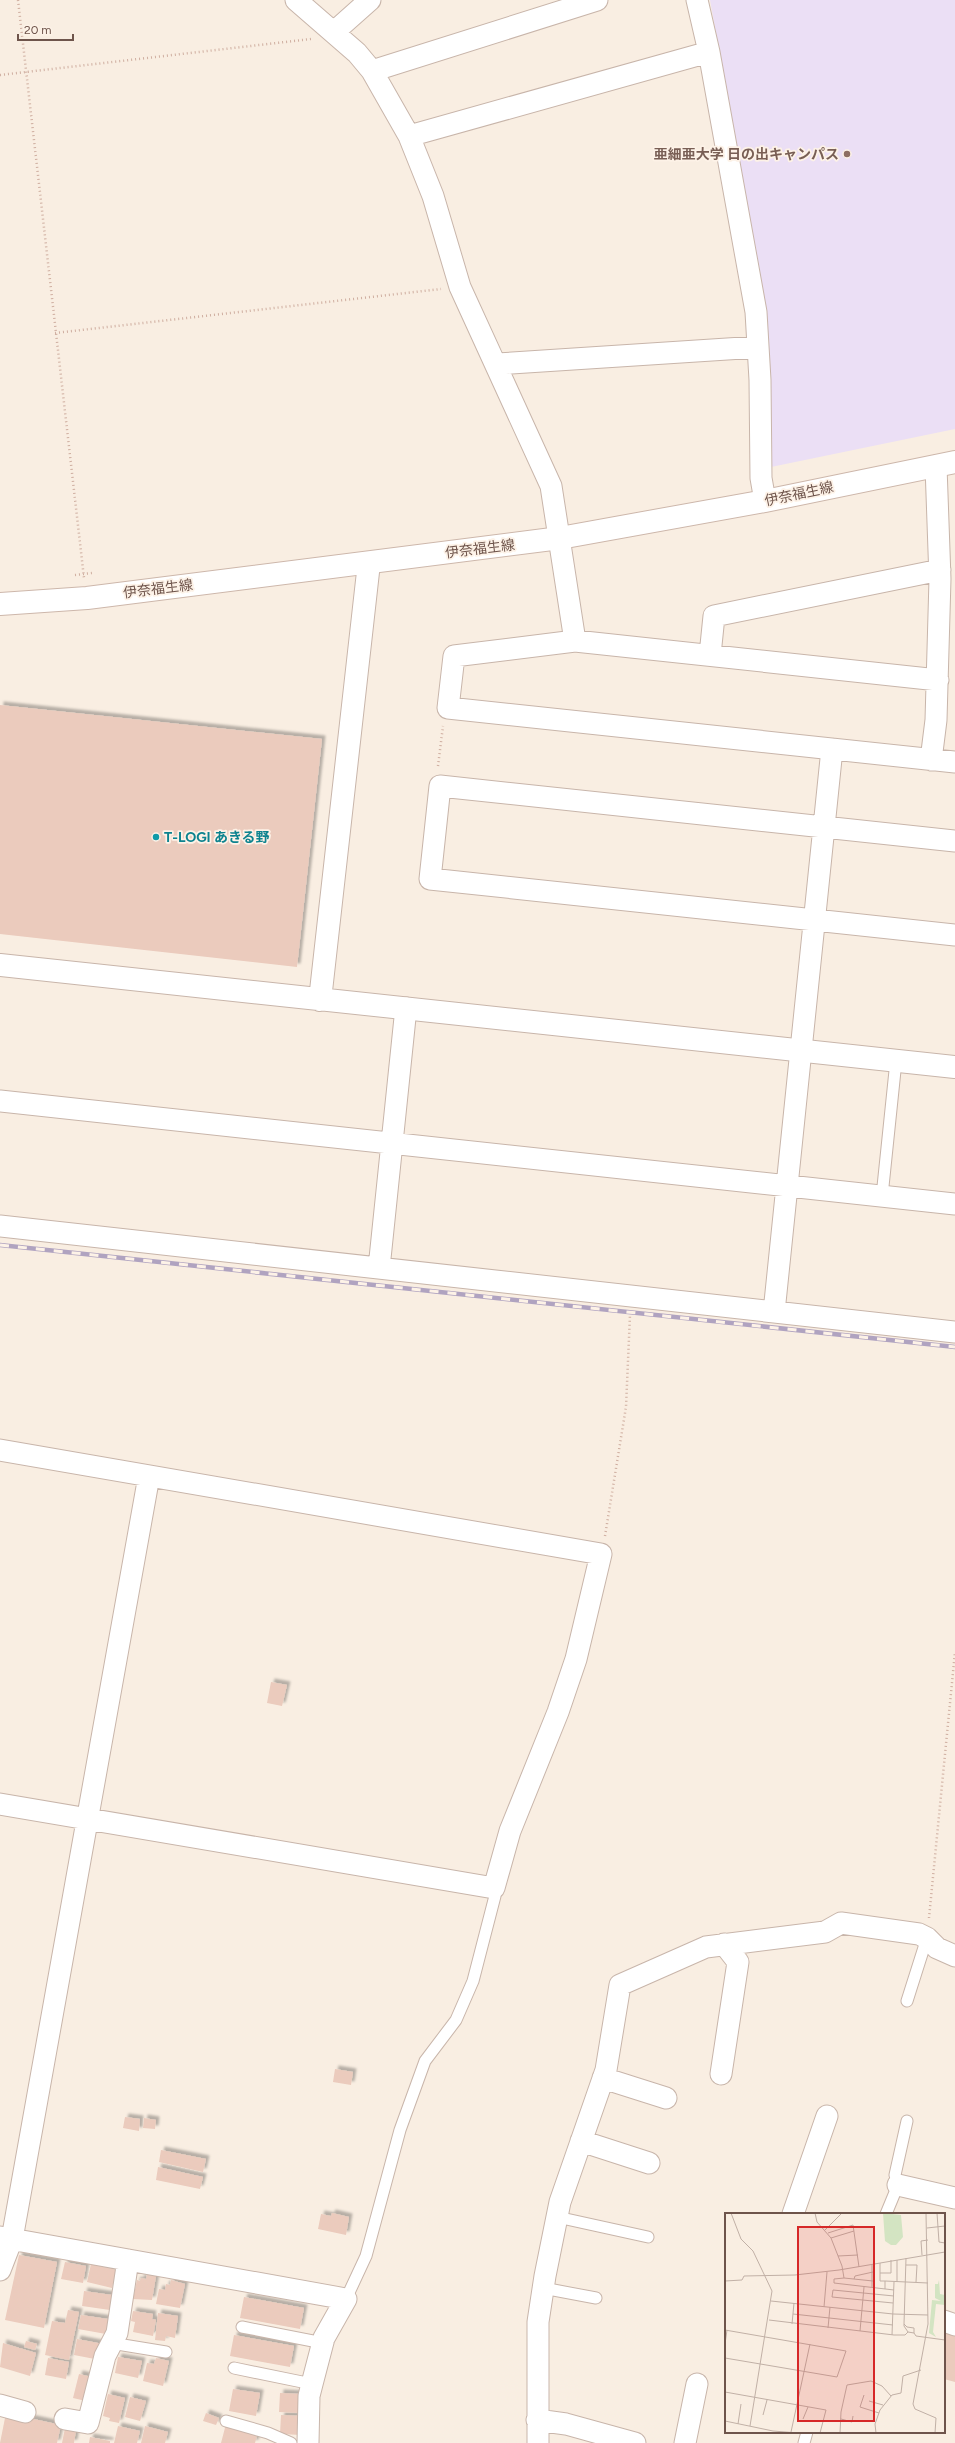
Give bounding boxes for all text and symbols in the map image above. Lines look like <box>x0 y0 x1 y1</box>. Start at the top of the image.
scale bar <box>18 16 73 42</box>
text: 20 m <box>24 23 52 37</box>
place label: 亜細亜大学 日の出キャンパス <box>654 146 839 163</box>
marker: 亜細亜大学 日の出キャンパス <box>842 149 852 159</box>
street label: 伊奈福生線 <box>763 478 835 510</box>
street label: 伊奈福生線 <box>444 536 516 562</box>
street label: 伊奈福生線 <box>122 576 194 602</box>
place label: T-LOGI あきる野 <box>164 829 270 846</box>
marker: T-LOGI あきる野 <box>151 832 161 842</box>
inset map <box>725 2213 945 2433</box>

